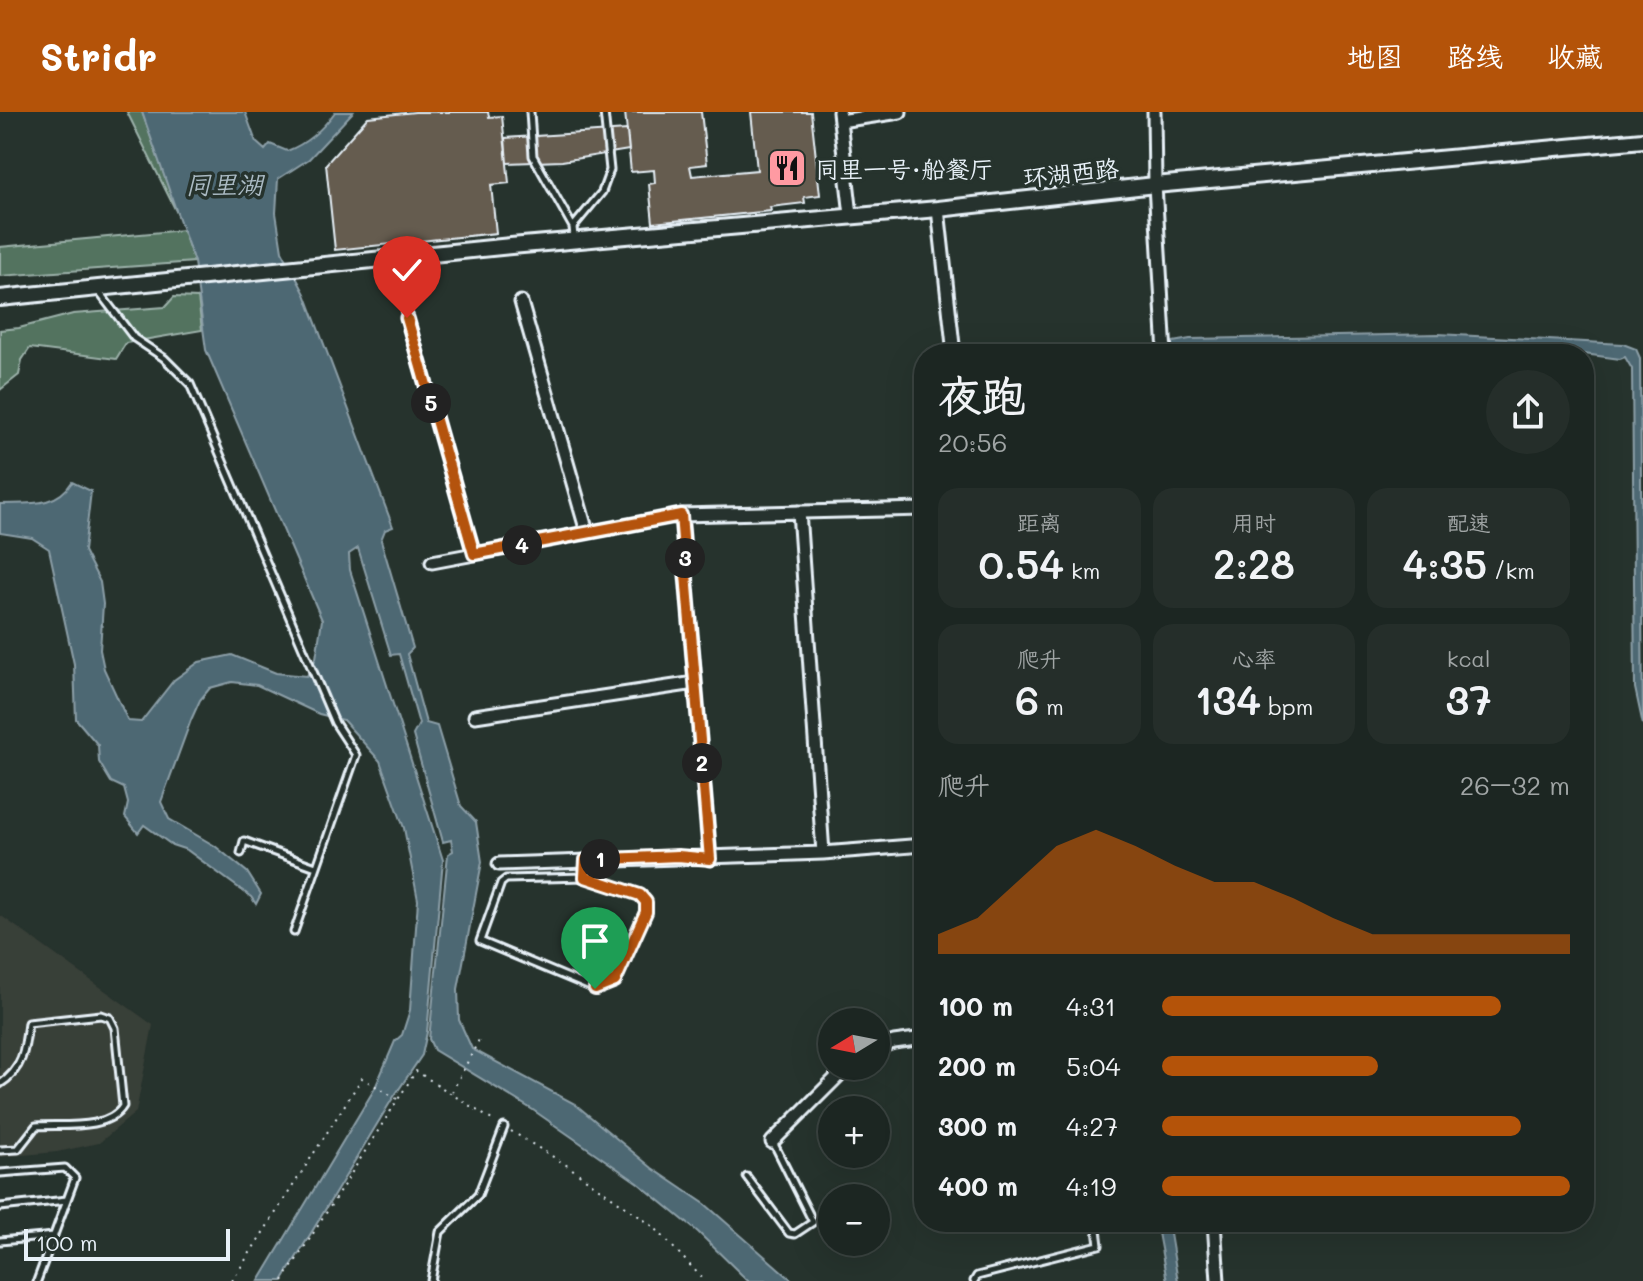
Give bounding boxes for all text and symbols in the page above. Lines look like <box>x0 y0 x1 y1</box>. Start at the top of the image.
text: Stridr <box>40 31 157 81</box>
text: 地图 <box>1347 38 1403 74</box>
text: 路线 <box>1447 38 1503 74</box>
text: 收藏 <box>1547 38 1603 74</box>
restaurant icon: 同里一号·船餐厅 <box>766 147 808 189</box>
street label: 环湖西路 <box>1022 152 1120 192</box>
place label: 同里一号·船餐厅 <box>815 153 993 184</box>
water label: 同里湖 <box>185 167 266 201</box>
pin <box>373 236 441 318</box>
icon: check <box>385 248 429 292</box>
text: 夜跑 <box>938 366 1026 423</box>
button: share <box>1486 370 1570 454</box>
pin: 5 <box>411 383 451 423</box>
text: 5 <box>425 388 437 417</box>
text: 20:56 <box>938 425 1007 459</box>
text: 距离 <box>1017 508 1061 537</box>
text: 用时 <box>1232 508 1276 537</box>
text: 配速 <box>1447 508 1491 537</box>
pin: 4 <box>502 525 542 565</box>
text: 4 <box>515 530 529 559</box>
text: 0.54 <box>978 537 1064 589</box>
text: 2:28 <box>1213 537 1295 589</box>
text: 4:35 <box>1403 537 1487 589</box>
pin: 3 <box>665 538 705 578</box>
text: 3 <box>678 543 692 572</box>
text: km <box>1064 556 1100 585</box>
text: /km <box>1487 556 1535 585</box>
text: 爬升 <box>1017 644 1061 673</box>
text: 心率 <box>1232 644 1276 673</box>
text: kcal <box>1447 644 1491 673</box>
text: 6 <box>1015 673 1039 725</box>
text: 134 <box>1195 673 1261 725</box>
text: 37 <box>1446 673 1492 725</box>
text: m <box>1039 692 1064 721</box>
text: bpm <box>1261 692 1313 721</box>
pin: 2 <box>682 743 722 783</box>
text: 2 <box>696 748 708 777</box>
text: 爬升 <box>938 768 990 802</box>
text: 26–32 m <box>1460 768 1570 802</box>
pin: 1 <box>580 839 620 879</box>
text: 1 <box>595 844 605 873</box>
pin <box>561 907 629 989</box>
icon: arrive <box>573 919 617 963</box>
text: 100 m <box>938 989 1013 1023</box>
text: 4:31 <box>1066 989 1116 1023</box>
north arrow <box>818 1008 890 1080</box>
map controls <box>818 1008 890 1256</box>
text: 200 m <box>938 1049 1016 1083</box>
text: 5:04 <box>1066 1049 1121 1083</box>
button: + <box>818 1096 890 1168</box>
text: 300 m <box>938 1109 1017 1143</box>
text: 4:27 <box>1066 1109 1118 1143</box>
text: 400 m <box>938 1169 1018 1203</box>
text: 4:19 <box>1066 1169 1116 1203</box>
button: − <box>818 1184 890 1256</box>
scale bar <box>24 1225 230 1261</box>
text: 100 m <box>36 1228 98 1257</box>

